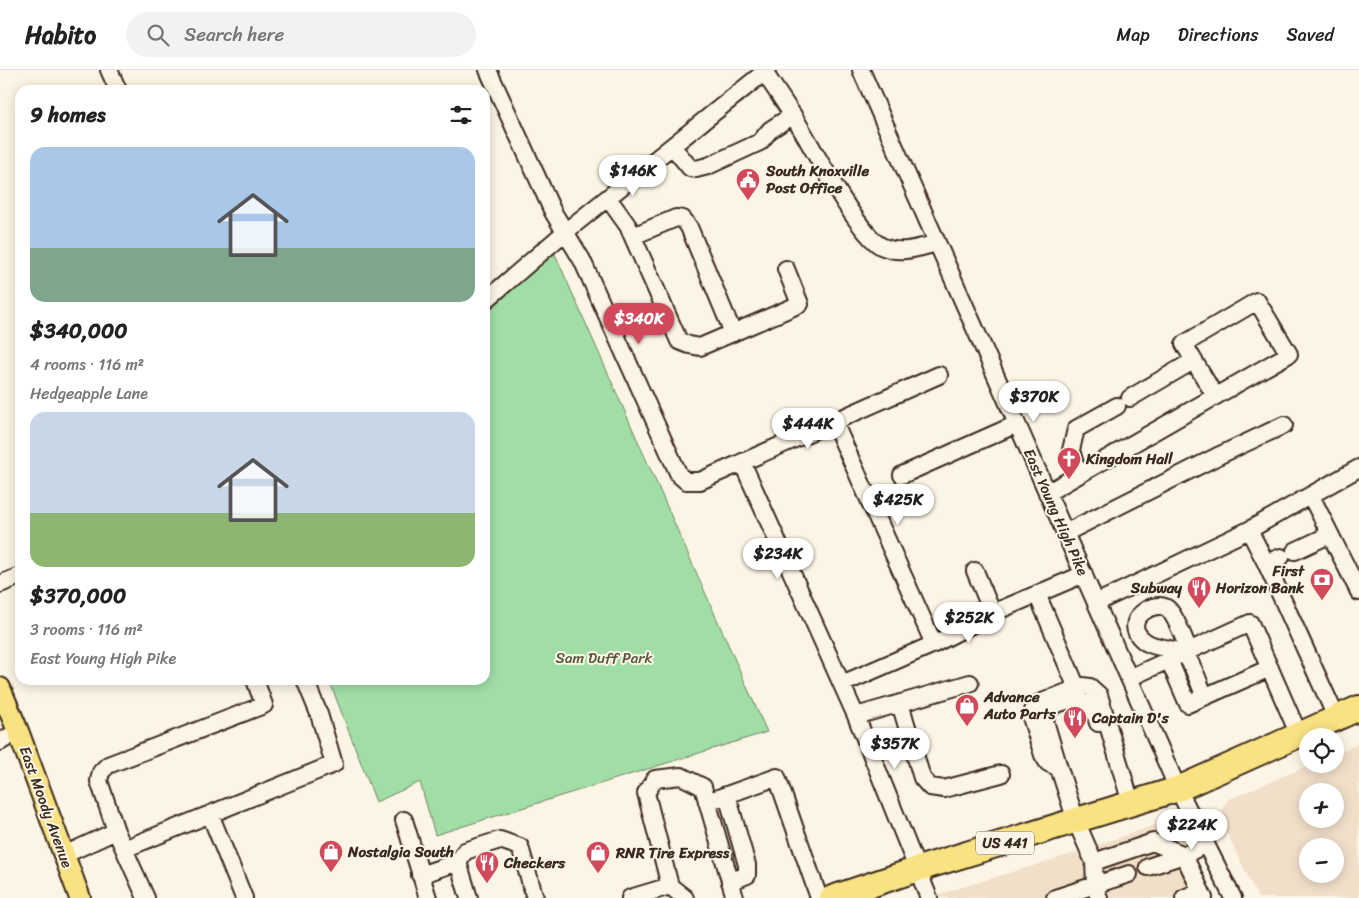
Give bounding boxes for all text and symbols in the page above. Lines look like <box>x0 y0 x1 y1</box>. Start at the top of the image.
search box <box>126 12 476 57</box>
text: Habito <box>25 14 96 56</box>
text: Search here <box>184 18 284 51</box>
text: Map <box>1117 19 1150 51</box>
text: Directions <box>1178 19 1259 51</box>
text: Saved <box>1287 19 1334 51</box>
icon: search <box>144 21 172 49</box>
text: 9 homes <box>30 96 106 134</box>
icon: filters <box>447 101 475 129</box>
pin: $146K <box>598 154 668 197</box>
text: $146K <box>610 156 656 185</box>
place label: South Knoxville Post Office <box>765 158 869 201</box>
public building icon: South Knoxville Post Office <box>735 167 761 201</box>
icon: home <box>208 180 298 270</box>
pin: $340K <box>604 302 674 345</box>
text: $340K <box>614 304 664 333</box>
text: $340,000 <box>30 312 128 350</box>
text: 4 rooms · 116 m² <box>30 350 144 379</box>
text: Hedgeapple Lane <box>30 379 148 408</box>
pin: $370K <box>999 380 1069 423</box>
text: $370K <box>1010 382 1058 411</box>
pin: $444K <box>773 408 843 450</box>
text: $444K <box>783 409 833 438</box>
street label: East Young High Pike <box>1016 444 1096 580</box>
icon: home <box>208 445 298 535</box>
church icon: Kingdom Hall <box>1056 446 1082 480</box>
place label: Kingdom Hall <box>1085 446 1173 472</box>
pin: $425K <box>863 484 933 526</box>
text: $425K <box>873 485 923 514</box>
pin: $234K <box>743 538 813 580</box>
text: $234K <box>754 539 802 568</box>
place label: First Horizon Bank <box>1215 558 1305 601</box>
bank icon: First Horizon Bank <box>1309 567 1335 601</box>
place label: Subway <box>1130 575 1182 601</box>
restaurant icon: Subway <box>1186 575 1212 609</box>
text: $370,000 <box>30 577 126 615</box>
pin: $252K <box>934 602 1004 644</box>
text: $252K <box>945 603 993 632</box>
text: 3 rooms · 116 m² <box>30 615 143 644</box>
text: East Young High Pike <box>30 644 176 673</box>
park label: Sam Duff Park <box>556 645 652 671</box>
place label: Advance Auto Parts <box>983 684 1057 727</box>
shop icon: Advance Auto Parts <box>954 693 980 727</box>
restaurant icon: Captain D's <box>1062 705 1088 739</box>
place label: Captain D's <box>1091 705 1170 731</box>
pin: $357K <box>860 728 930 770</box>
map controls <box>1299 728 1344 883</box>
button: locate <box>1299 728 1344 773</box>
text: $357K <box>871 729 919 758</box>
street label: East Moody Avenue <box>12 742 80 872</box>
button: + <box>1299 783 1344 828</box>
pin: $224K <box>1157 808 1227 851</box>
text: $224K <box>1168 810 1216 839</box>
road number: US 441 <box>976 831 1034 854</box>
button: − <box>1299 838 1344 883</box>
shop icon: Nostalgia South <box>318 839 344 873</box>
place label: Nostalgia South <box>347 839 454 865</box>
shop icon: RNR Tire Express <box>585 840 611 874</box>
place label: RNR Tire Express <box>615 840 730 866</box>
restaurant icon: Checkers <box>474 850 500 884</box>
place label: Checkers <box>503 850 566 876</box>

